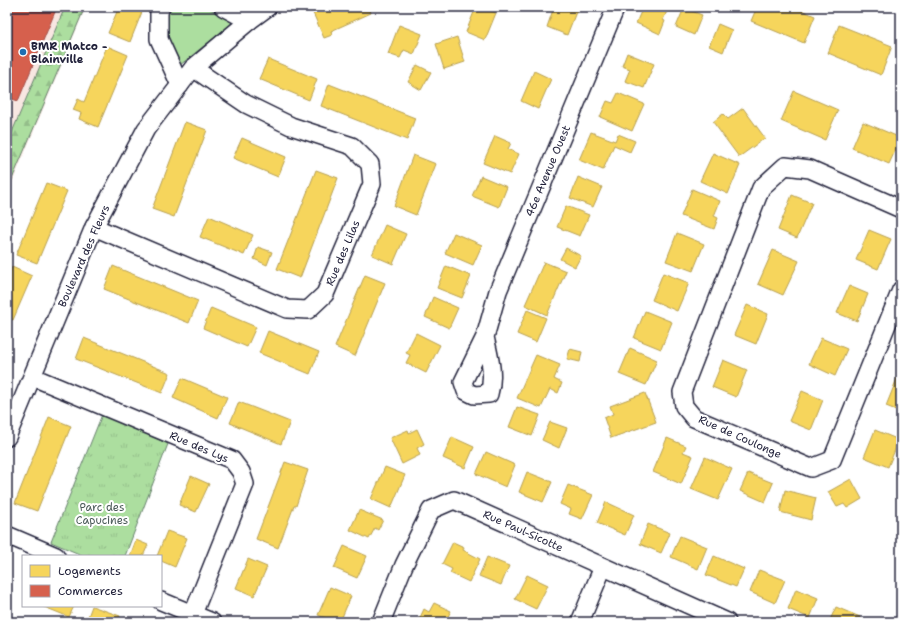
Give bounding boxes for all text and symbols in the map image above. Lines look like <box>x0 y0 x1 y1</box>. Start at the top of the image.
place label: BMR Matco - Blainville <box>31 39 108 67</box>
marker: BMR Matco - Blainville <box>18 47 28 57</box>
street label: 46e Avenue Ouest <box>522 123 574 219</box>
street label: Boulevard des Fleurs <box>55 202 113 310</box>
street label: Rue des Lilas <box>322 218 364 288</box>
street label: Rue de Coulonge <box>696 412 784 462</box>
street label: Rue des Lys <box>167 428 231 466</box>
park label: Parc des Capucines <box>76 500 128 528</box>
street label: Rue Paul-Sicotte <box>481 507 565 555</box>
legend <box>22 555 162 607</box>
text: Logements <box>58 563 121 579</box>
text: Commerces <box>58 583 123 599</box>

